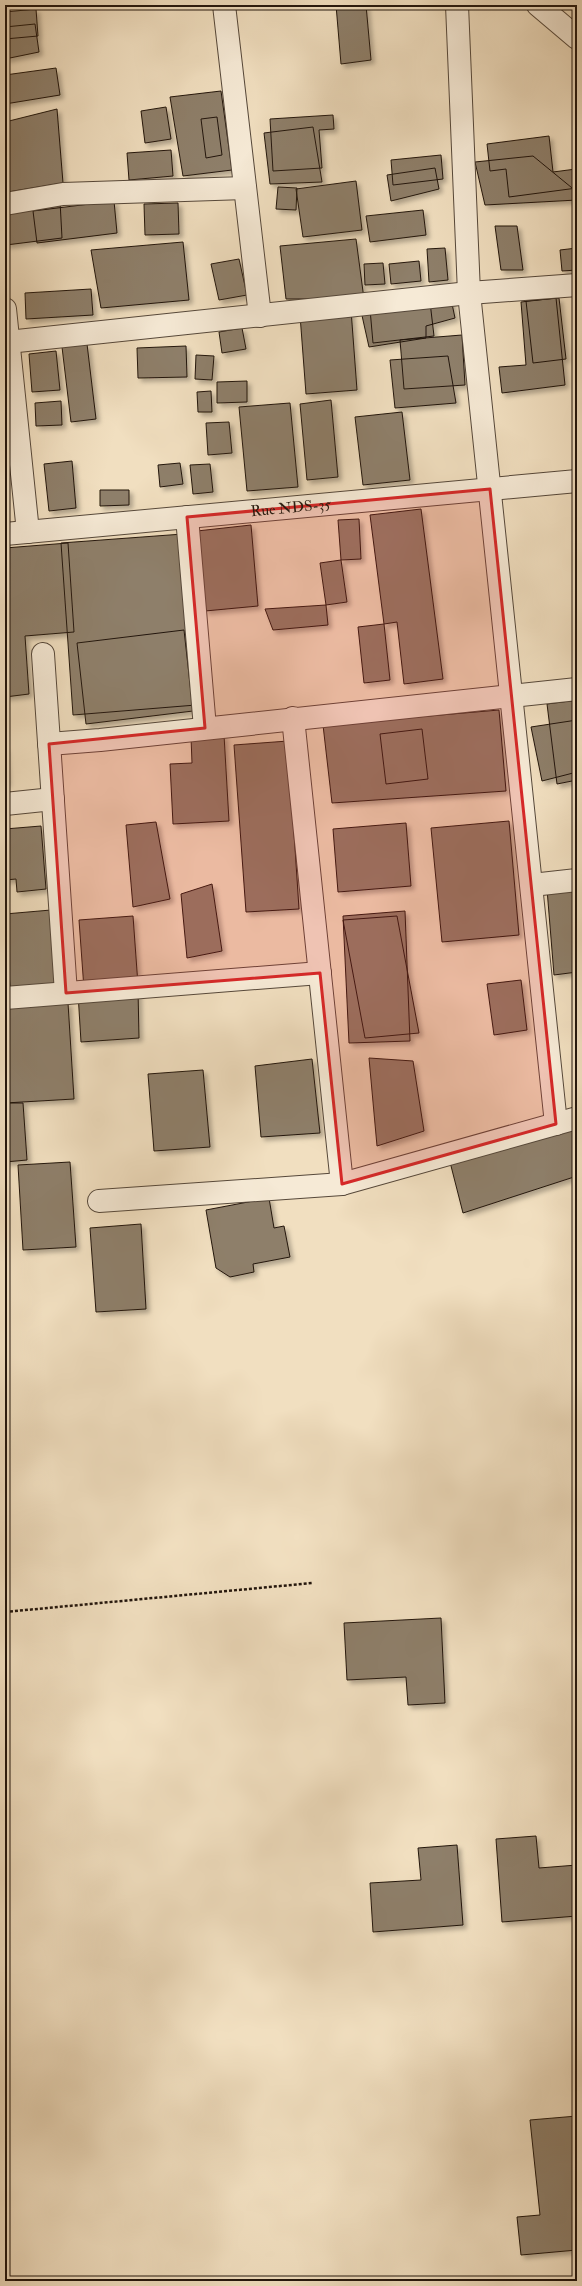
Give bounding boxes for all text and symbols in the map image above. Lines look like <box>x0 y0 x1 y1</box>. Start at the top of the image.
street label: Rue NDS-35 <box>250 494 332 521</box>

